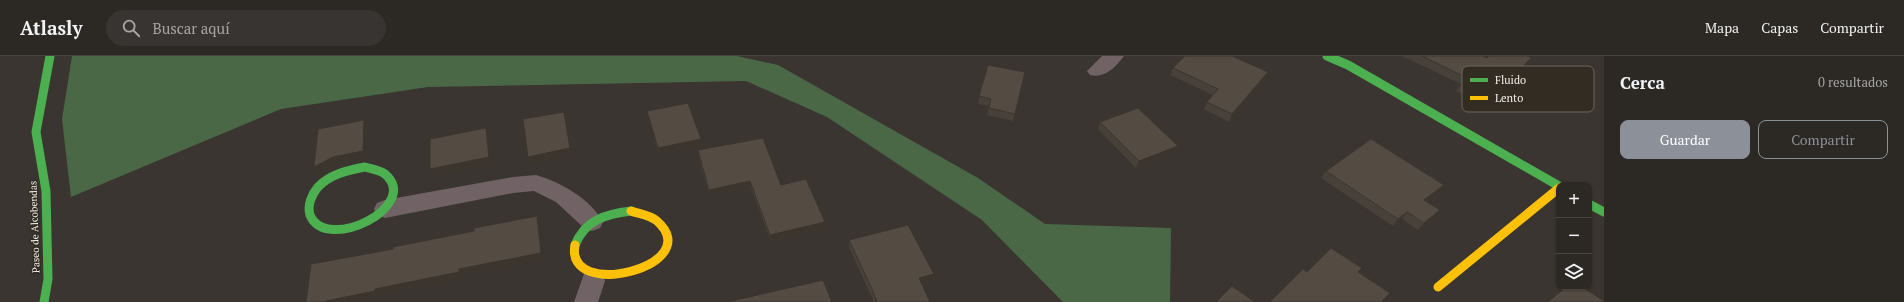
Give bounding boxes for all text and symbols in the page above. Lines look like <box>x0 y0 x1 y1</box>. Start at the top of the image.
search box <box>106 10 386 46</box>
text: Atlasly <box>20 15 82 40</box>
icon: search <box>120 17 142 39</box>
text: Buscar aquí <box>152 18 230 38</box>
text: Mapa <box>1705 18 1739 37</box>
text: Capas <box>1761 18 1798 37</box>
text: Compartir <box>1820 18 1884 37</box>
legend <box>1462 66 1594 112</box>
text: Cerca <box>1620 71 1665 94</box>
text: Fluido <box>1495 73 1526 87</box>
text: 0 resultados <box>1818 73 1888 91</box>
text: Lento <box>1495 91 1523 105</box>
button: Guardar <box>1620 120 1750 159</box>
button: Compartir <box>1758 120 1888 159</box>
street label: Paseo de Alcobendas <box>26 181 43 273</box>
map controls <box>1556 182 1592 290</box>
button: + <box>1556 182 1592 218</box>
button: − <box>1556 218 1592 254</box>
button: layers <box>1556 254 1592 290</box>

